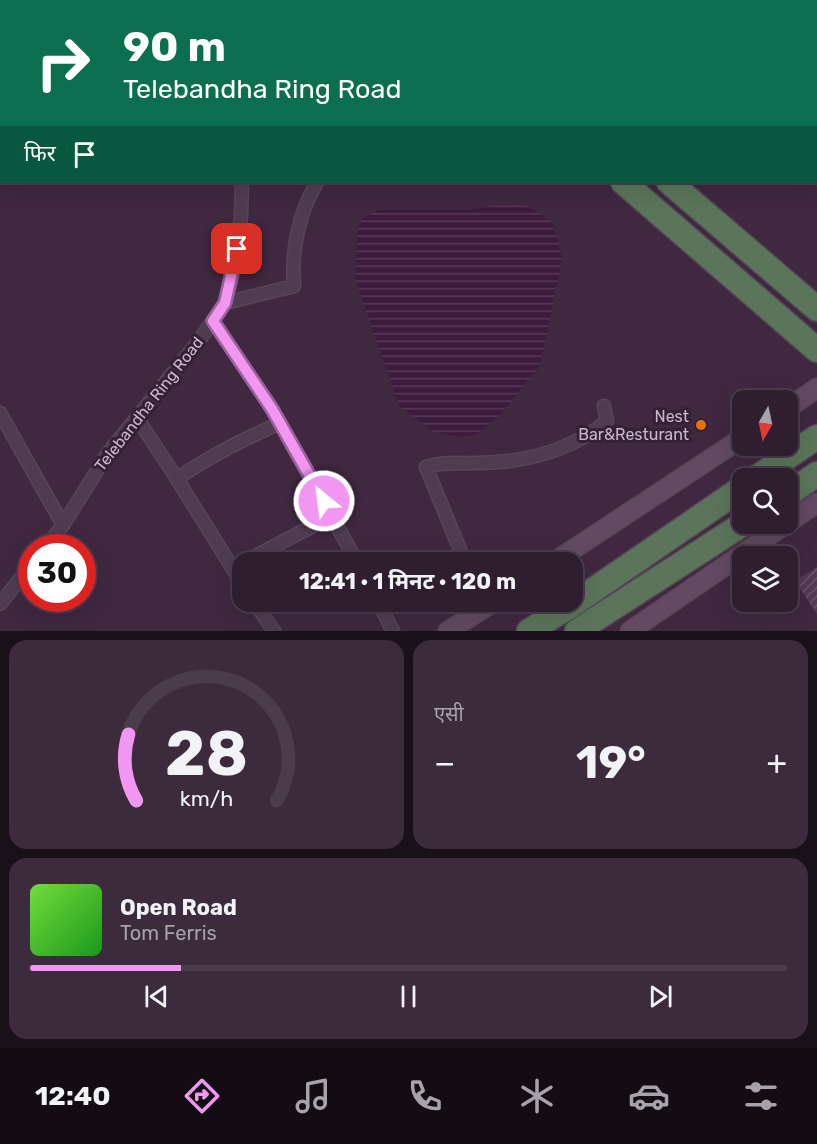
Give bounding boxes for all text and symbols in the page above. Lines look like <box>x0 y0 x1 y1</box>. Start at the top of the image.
text: 90 m <box>123 22 226 72</box>
icon: right <box>24 24 102 102</box>
text: Telebandha Ring Road <box>123 73 402 105</box>
icon: arrive <box>68 138 101 171</box>
text: फिर <box>24 140 56 167</box>
pin <box>211 223 262 274</box>
icon: arrive <box>220 232 253 265</box>
street label: Telebandha Ring Road <box>91 333 207 475</box>
north arrow <box>732 390 798 456</box>
map controls <box>732 390 798 612</box>
place label: Nest Bar&Resturant <box>578 407 689 444</box>
marker: Nest Bar&Resturant <box>694 418 708 432</box>
button: search <box>732 468 798 534</box>
position arrow <box>292 469 356 533</box>
speed limit sign: 30 <box>18 534 96 612</box>
button: layers <box>732 546 798 612</box>
text: 12:41 · 1 मिनट · 120 m <box>299 568 516 595</box>
text: एसी <box>434 702 464 726</box>
text: 28 <box>165 717 248 791</box>
text: 19° <box>576 736 646 789</box>
text: − <box>434 743 455 782</box>
text: + <box>766 743 787 782</box>
text: km/h <box>180 787 233 812</box>
text: Open Road <box>120 894 237 921</box>
text: Tom Ferris <box>120 921 217 945</box>
icon: previous <box>140 980 173 1013</box>
icon: pause <box>392 980 425 1013</box>
icon: next <box>644 980 677 1013</box>
icon: directions <box>181 1075 223 1117</box>
icon: music <box>292 1075 334 1117</box>
icon: phone <box>404 1075 446 1117</box>
icon: climate <box>516 1075 558 1117</box>
icon: car <box>628 1075 670 1117</box>
icon: filters <box>740 1075 782 1117</box>
text: 12:40 <box>35 1080 111 1112</box>

